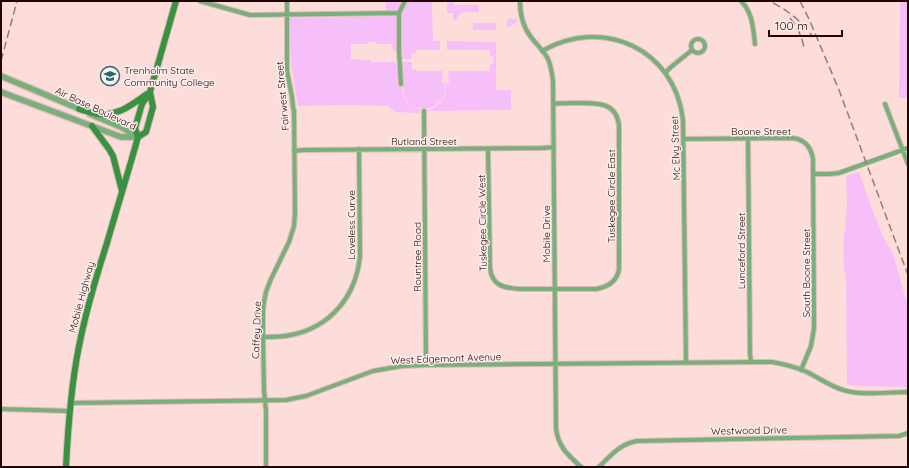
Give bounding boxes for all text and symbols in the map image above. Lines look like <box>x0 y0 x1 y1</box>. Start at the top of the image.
scale bar <box>769 12 842 38</box>
text: 100 m <box>775 18 808 33</box>
street label: Fairwest Street <box>273 60 292 131</box>
place label: Trenholm State Community College <box>124 64 215 89</box>
school or university icon: Trenholm State Community College <box>99 65 121 87</box>
street label: Air Base Boulevard <box>53 84 138 133</box>
street label: Mc Elvy Street <box>668 115 683 181</box>
street label: Boone Street <box>731 125 792 138</box>
street label: Rutland Street <box>391 135 458 148</box>
street label: Tuskegee Circle East <box>605 148 618 243</box>
street label: Tuskegee Circle West <box>475 174 490 272</box>
street label: Loveless Curve <box>345 190 358 260</box>
street label: Mobile Drive <box>540 205 553 263</box>
street label: Lunceford Street <box>735 212 748 289</box>
street label: Rountree Road <box>411 222 424 292</box>
street label: South Boone Street <box>800 228 813 318</box>
street label: Mobile Highway <box>66 260 97 334</box>
street label: Caffey Drive <box>249 301 264 359</box>
street label: West Edgemont Avenue <box>391 350 502 367</box>
street label: Westwood Drive <box>711 423 788 438</box>

